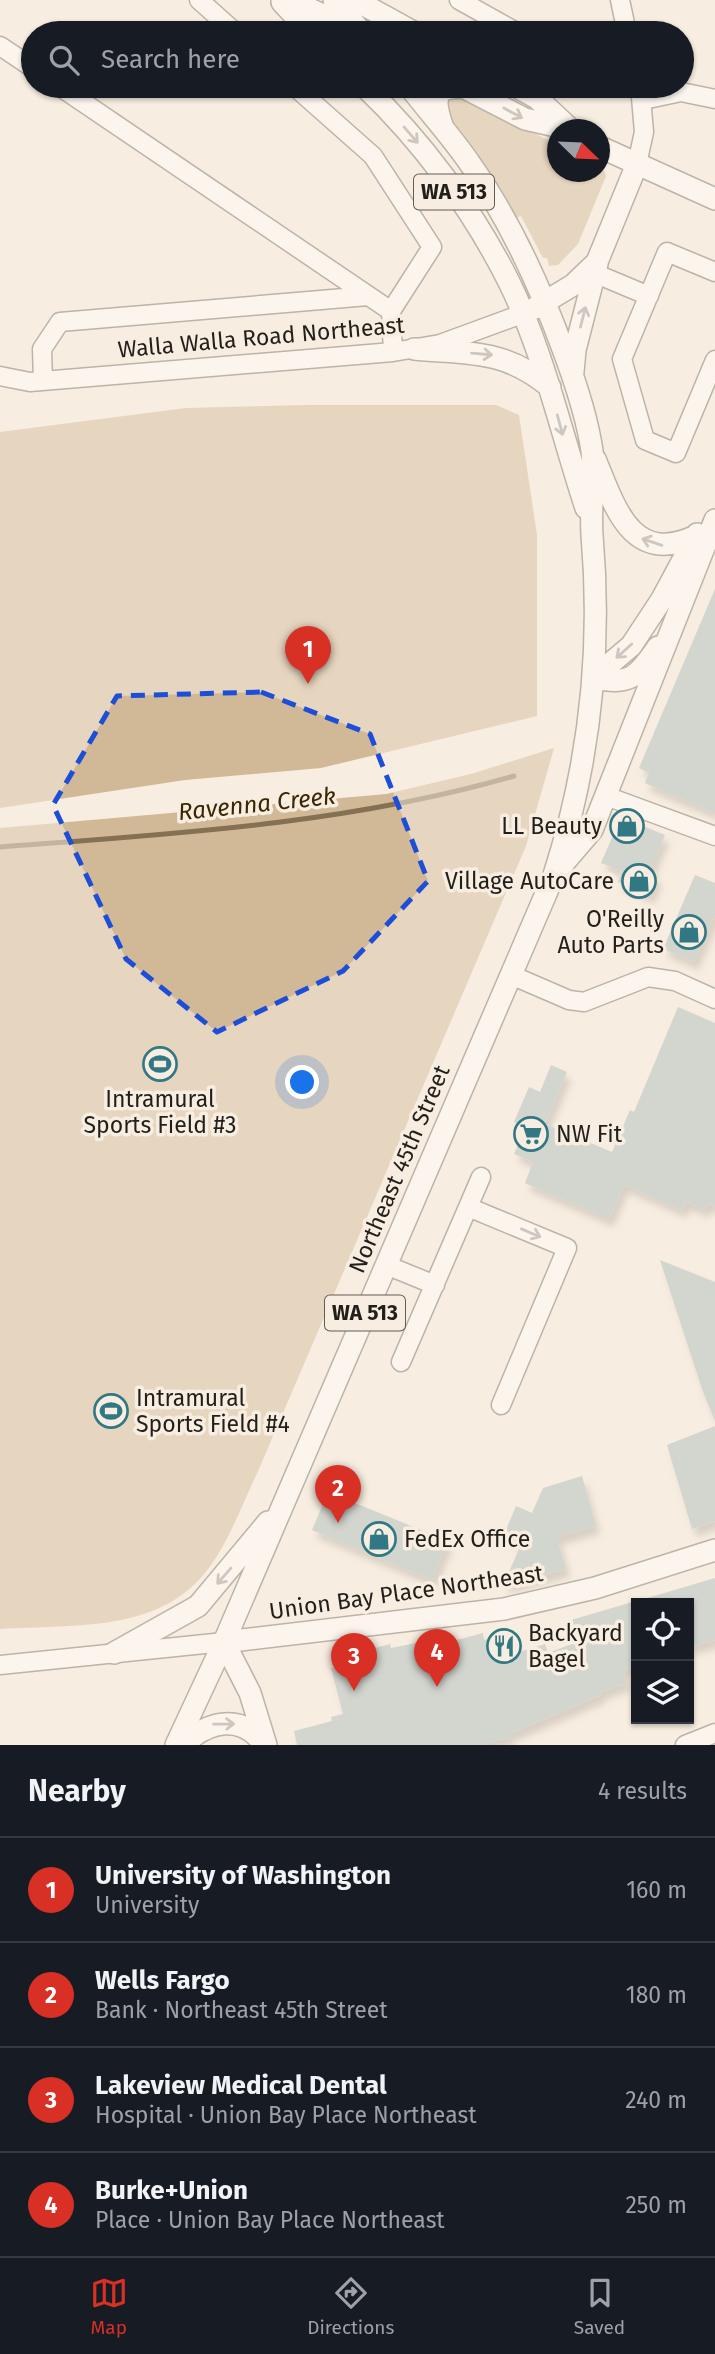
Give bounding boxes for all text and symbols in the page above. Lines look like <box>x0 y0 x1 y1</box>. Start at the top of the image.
search box <box>21 21 694 98</box>
icon: search <box>45 41 83 79</box>
text: Search here <box>101 44 240 75</box>
one-way arrow <box>502 107 523 120</box>
north arrow <box>547 119 610 182</box>
one-way arrow <box>403 126 419 144</box>
road number: WA 513 <box>414 174 494 210</box>
one-way arrow <box>577 306 590 328</box>
street label: Walla Walla Road Northeast <box>116 310 406 363</box>
one-way arrow <box>471 348 493 361</box>
one-way arrow <box>555 414 568 436</box>
one-way arrow <box>641 535 663 547</box>
pin: 1 <box>285 626 331 684</box>
one-way arrow <box>615 643 633 659</box>
water label: Ravenna Creek <box>177 782 337 826</box>
shop icon: LL Beauty <box>608 807 646 845</box>
place label: LL Beauty <box>501 812 603 840</box>
shop icon: Village AutoCare <box>620 862 658 900</box>
place label: Village AutoCare <box>445 867 614 895</box>
place label: O'Reilly Auto Parts <box>557 905 665 959</box>
shop icon: O'Reilly Auto Parts <box>670 913 708 951</box>
sports icon: Intramural Sports Field #3 <box>141 1045 179 1083</box>
street label: Northeast 45th Street <box>343 1060 456 1277</box>
your location <box>285 1065 319 1099</box>
place label: Intramural Sports Field #3 <box>84 1085 236 1139</box>
supermarket icon: NW Fit <box>512 1115 550 1153</box>
place label: NW Fit <box>556 1120 623 1148</box>
one-way arrow <box>520 1227 541 1240</box>
road number: WA 513 <box>325 1296 405 1330</box>
place label: Intramural Sports Field #4 <box>136 1384 290 1438</box>
sports icon: Intramural Sports Field #4 <box>92 1392 130 1430</box>
pin: 2 <box>315 1465 361 1523</box>
shop icon: FedEx Office <box>360 1520 398 1558</box>
place label: FedEx Office <box>404 1525 530 1553</box>
street label: Union Bay Place Northeast <box>267 1559 546 1625</box>
one-way arrow <box>216 1567 232 1585</box>
map controls <box>631 1598 694 1724</box>
button: locate <box>631 1598 694 1661</box>
place label: Backyard Bagel <box>528 1619 623 1673</box>
restaurant icon: Backyard Bagel <box>485 1627 523 1665</box>
pin: 4 <box>414 1629 460 1687</box>
pin: 3 <box>331 1633 377 1691</box>
button: layers <box>631 1661 694 1724</box>
one-way arrow <box>212 1718 235 1731</box>
text: Nearby <box>28 1773 126 1809</box>
text: 4 results <box>598 1777 687 1805</box>
text: University of Washington <box>95 1860 391 1891</box>
text: 1 <box>46 1876 56 1904</box>
text: 160 m <box>626 1876 687 1904</box>
text: University <box>95 1891 199 1919</box>
text: Wells Fargo <box>95 1965 230 1996</box>
text: 2 <box>45 1981 57 2009</box>
text: 180 m <box>626 1981 687 2009</box>
text: Bank · Northeast 45th Street <box>95 1996 388 2024</box>
text: Lakeview Medical Dental <box>95 2070 387 2101</box>
text: 3 <box>45 2086 57 2114</box>
text: 240 m <box>625 2086 687 2114</box>
text: Hospital · Union Bay Place Northeast <box>95 2101 476 2129</box>
text: Burke+Union <box>95 2175 248 2206</box>
text: 4 <box>45 2191 58 2219</box>
text: 250 m <box>625 2191 687 2219</box>
text: Place · Union Bay Place Northeast <box>95 2206 445 2234</box>
tab: Map <box>90 2274 128 2339</box>
tab: Directions <box>307 2274 394 2339</box>
tab: Saved <box>574 2274 625 2339</box>

